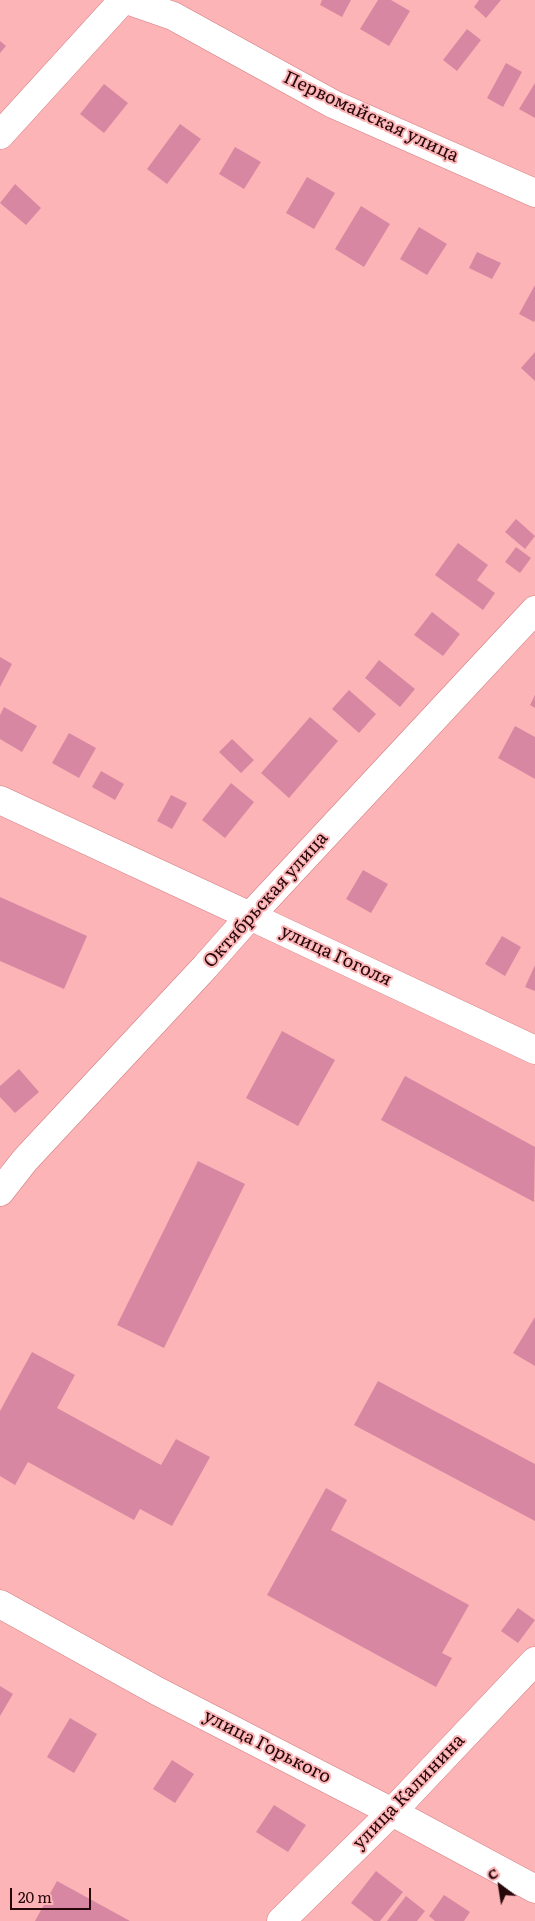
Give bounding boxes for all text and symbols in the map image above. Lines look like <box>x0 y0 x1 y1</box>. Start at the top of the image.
street label: Первомайская улица <box>280 67 462 167</box>
street label: Октябрьская улица <box>199 828 333 972</box>
street label: улица Гоголя <box>277 921 395 991</box>
street label: улица Горького <box>200 1706 334 1788</box>
street label: улица Калинина <box>349 1730 469 1854</box>
north arrow <box>475 1861 525 1911</box>
text: С <box>483 1862 502 1884</box>
scale bar <box>12 1878 94 1910</box>
text: 20 m <box>18 1885 52 1908</box>

